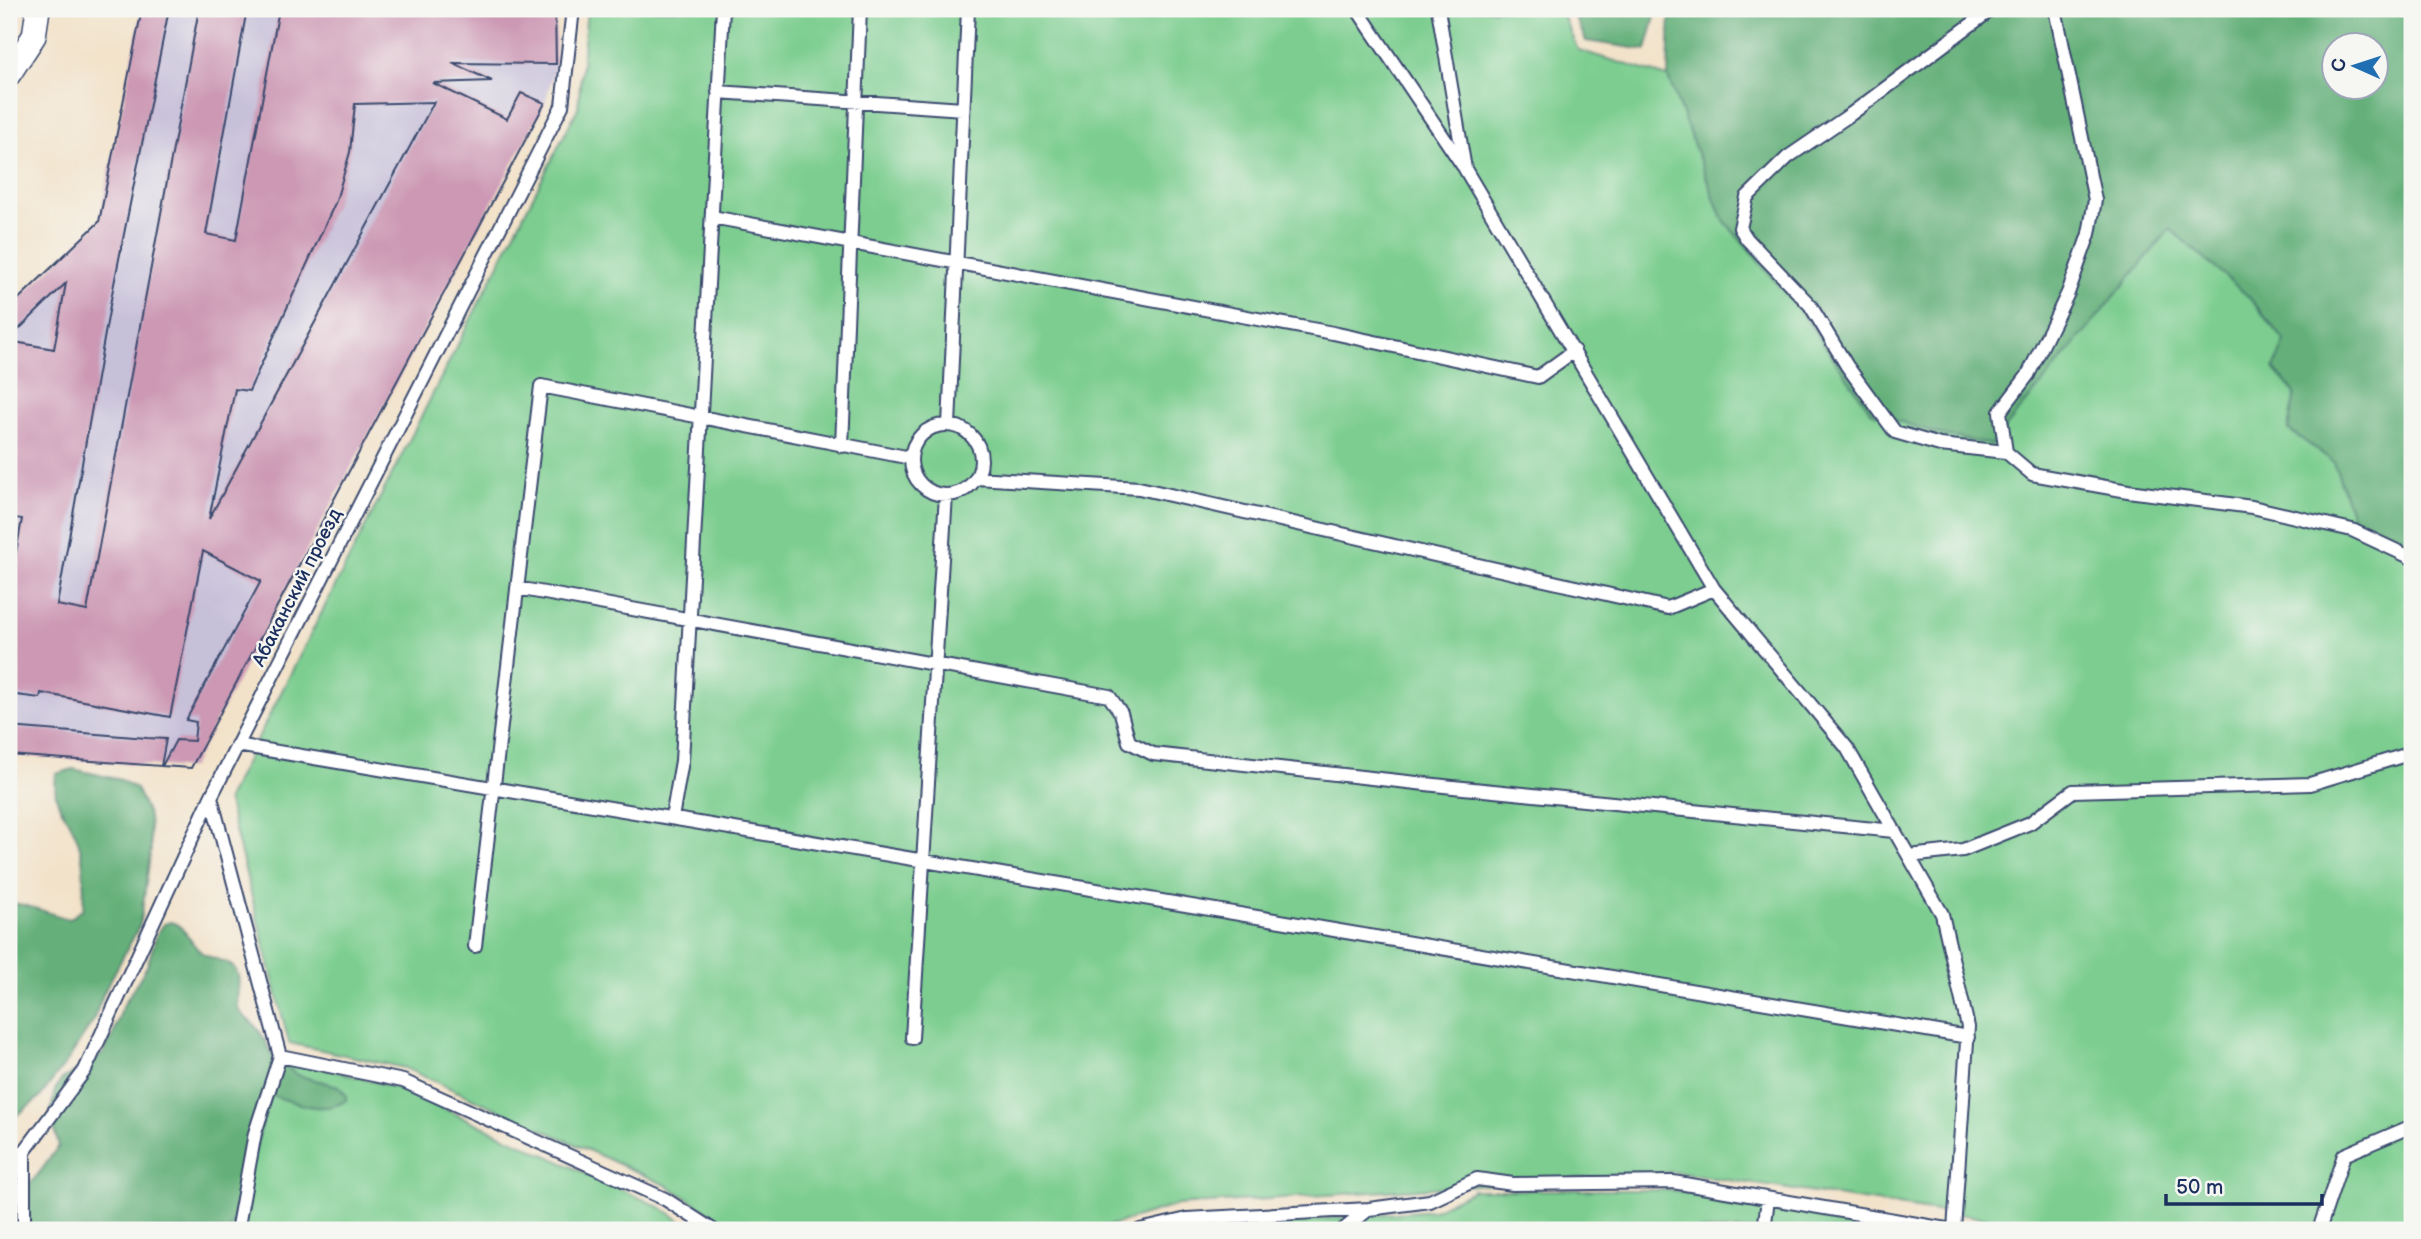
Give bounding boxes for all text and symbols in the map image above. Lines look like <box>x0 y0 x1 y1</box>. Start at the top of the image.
north arrow <box>2320 32 2390 102</box>
text: С <box>2328 58 2351 72</box>
street label: Абаканский проезд <box>247 505 347 671</box>
scale bar <box>2166 1162 2321 1206</box>
text: 50 m <box>2176 1175 2223 1200</box>

